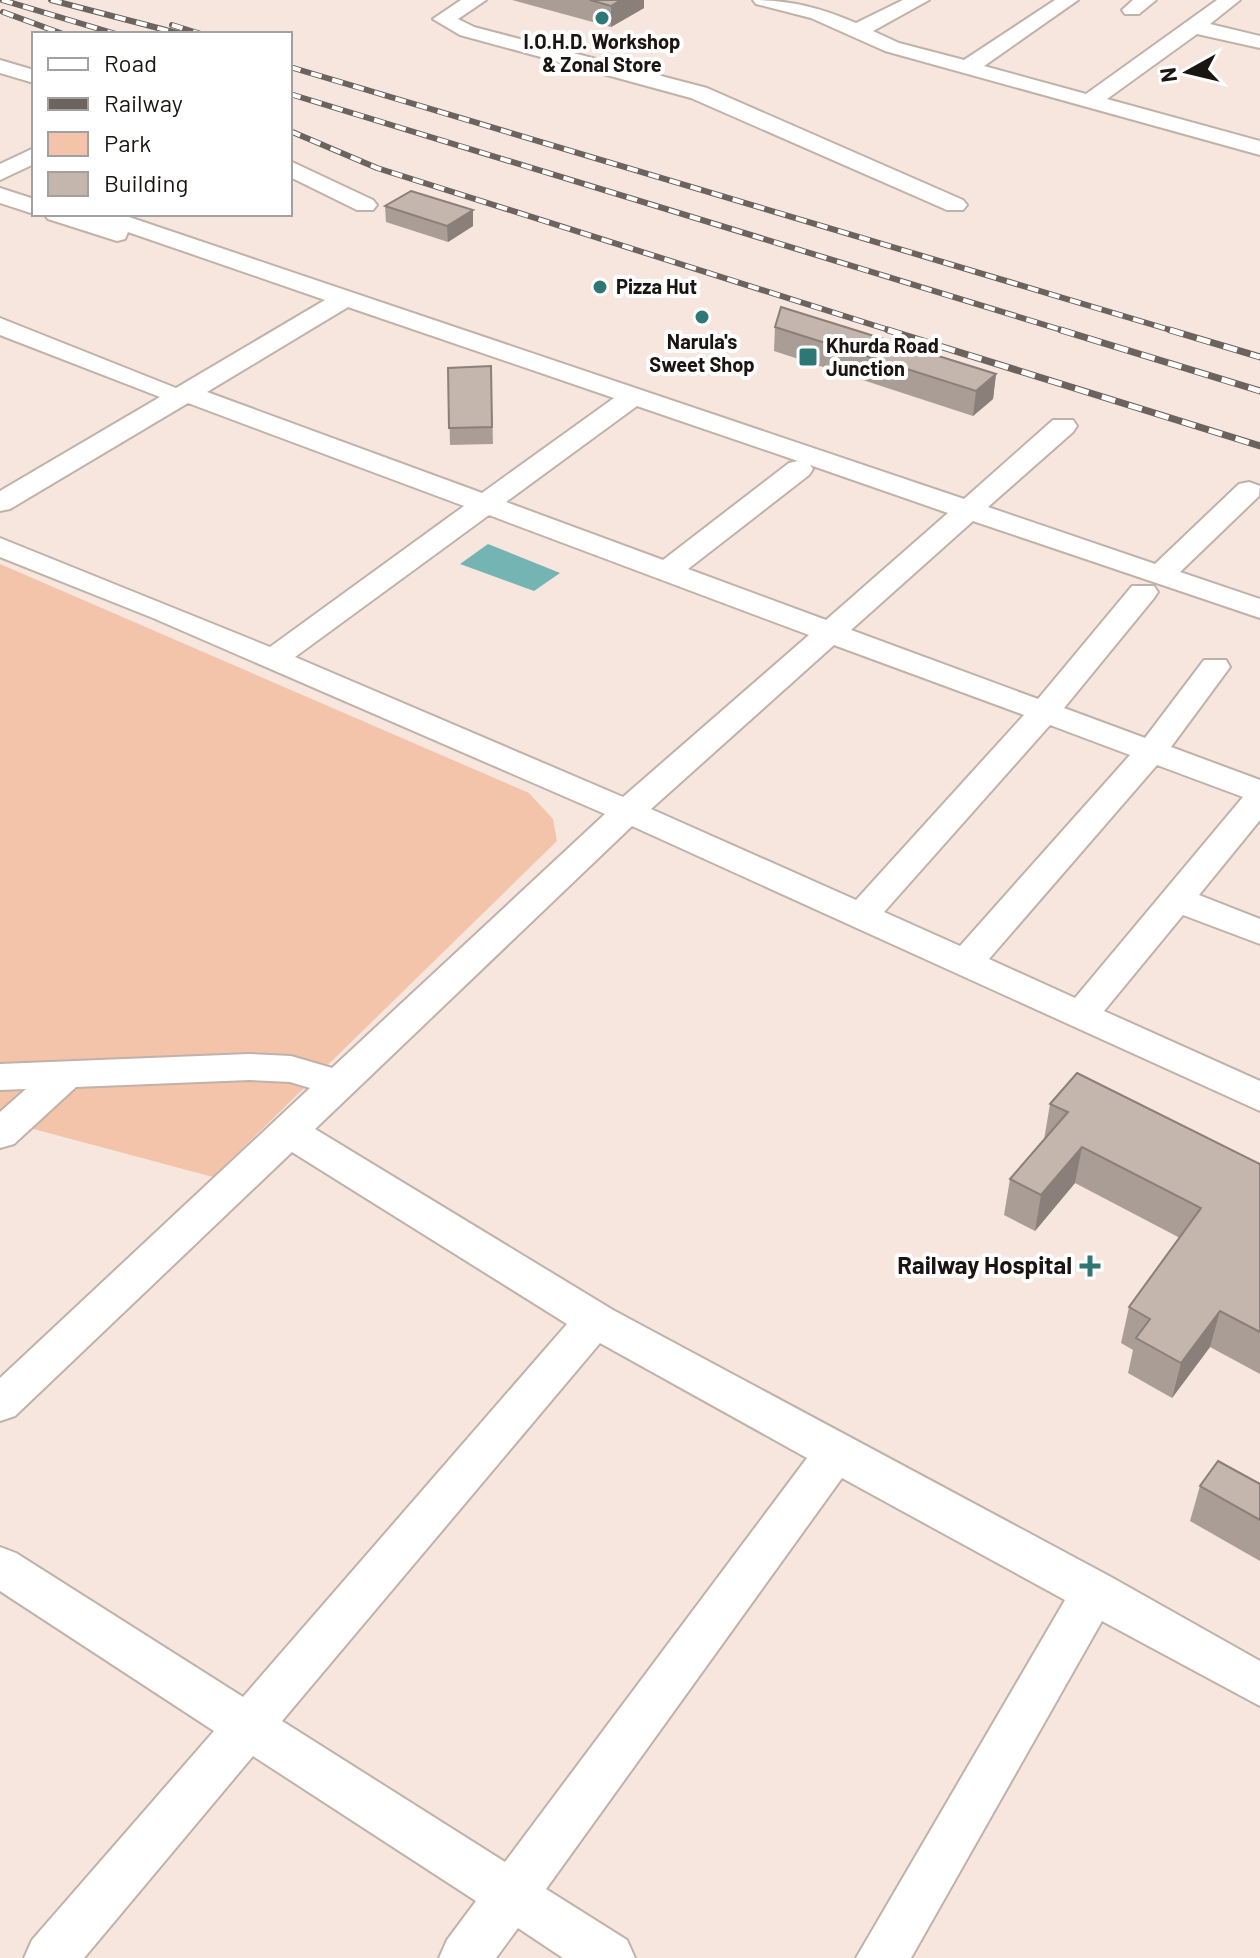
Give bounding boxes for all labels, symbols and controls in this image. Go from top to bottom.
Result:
marker: I.O.H.D. Workshop & Zonal Store [593,9,611,27]
place label: I.O.H.D. Workshop & Zonal Store [524,29,680,76]
legend [32,32,292,216]
north arrow [1148,32,1228,112]
text: Road [104,48,157,77]
text: N [1153,66,1181,84]
text: Railway [104,88,183,117]
text: Park [104,128,151,157]
text: Building [104,168,188,197]
place label: Pizza Hut [616,274,697,298]
marker: Pizza Hut [591,278,609,296]
marker: Narula's Sweet Shop [693,308,711,326]
place label: Narula's Sweet Shop [649,329,755,376]
place label: Khurda Road Junction [826,333,939,380]
marker: Khurda Road Junction [797,346,819,368]
place label: Railway Hospital [897,1250,1072,1279]
marker: Railway Hospital [1079,1255,1101,1277]

